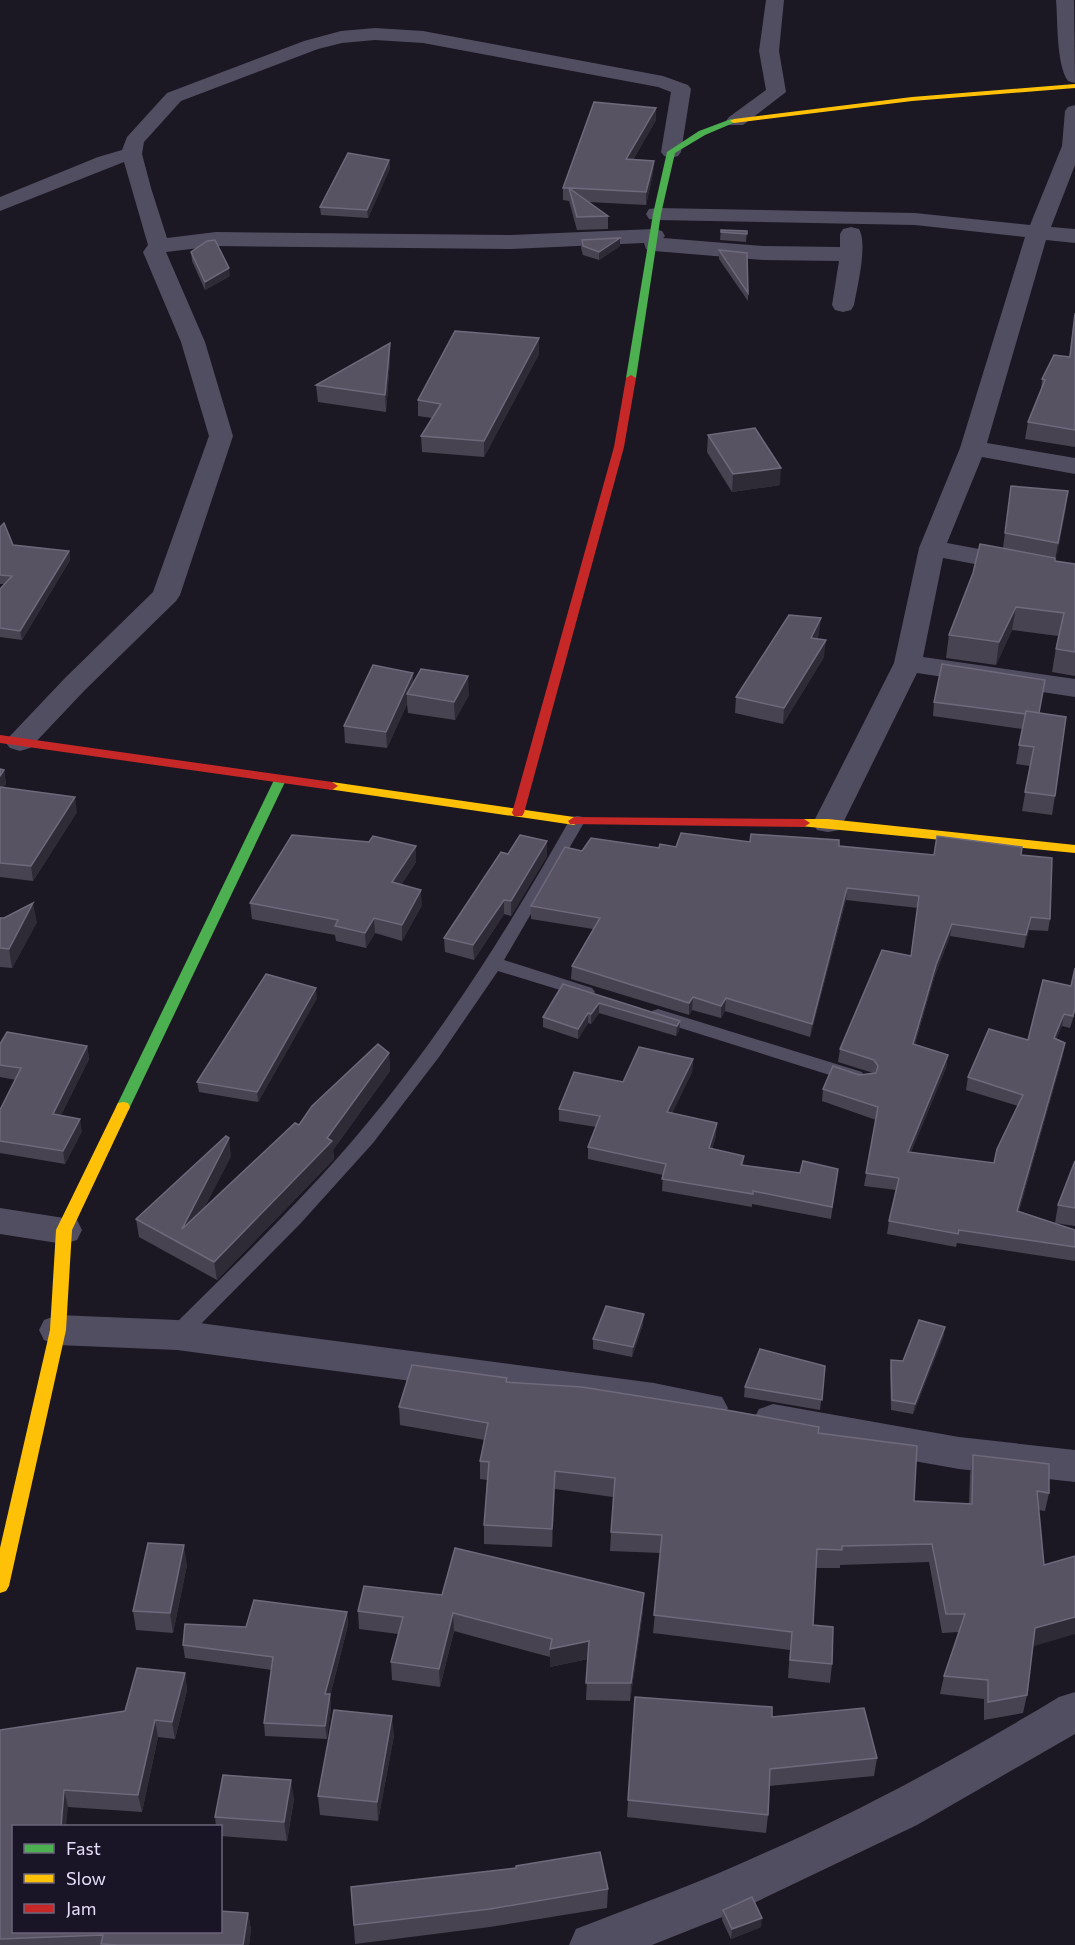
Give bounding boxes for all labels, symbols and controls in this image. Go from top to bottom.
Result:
legend [12,1825,222,1933]
text: Fast [66,1837,101,1859]
text: Slow [66,1867,106,1889]
text: Jam [66,1897,96,1919]

